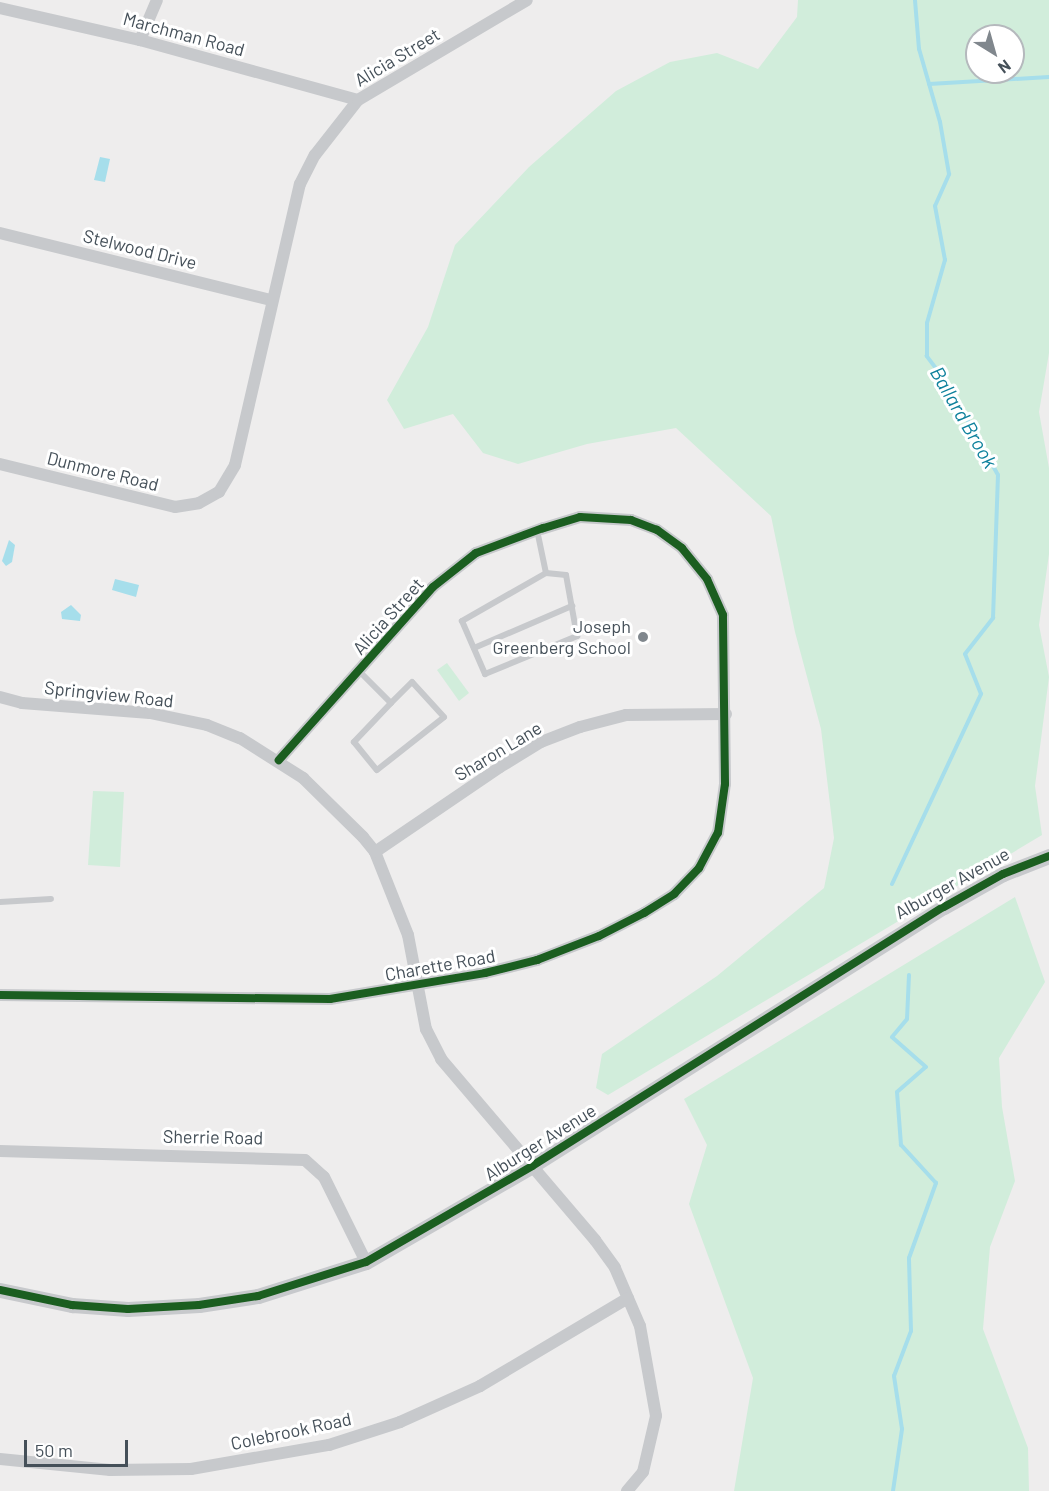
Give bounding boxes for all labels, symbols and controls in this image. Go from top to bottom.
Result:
street label: Marchman Road [121,7,247,61]
street label: Alicia Street [350,23,444,91]
north arrow [965,24,1025,84]
text: N [995,56,1015,78]
street label: Stelwood Drive [81,224,199,274]
water label: Ballard Brook [925,362,1003,472]
street label: Dunmore Road [45,447,161,495]
street label: Alicia Street [348,573,428,659]
place label: Joseph Greenberg School [493,616,631,658]
marker: Joseph Greenberg School [636,630,650,644]
street label: Springview Road [43,676,175,712]
street label: Sharon Lane [451,717,545,785]
street label: Alburger Avenue [891,843,1013,923]
street label: Charette Road [383,945,497,985]
street label: Alburger Avenue [480,1099,600,1185]
street label: Sherrie Road [163,1125,263,1149]
street label: Colebrook Road [229,1408,353,1454]
scale bar [27,1428,130,1466]
text: 50 m [35,1439,73,1461]

